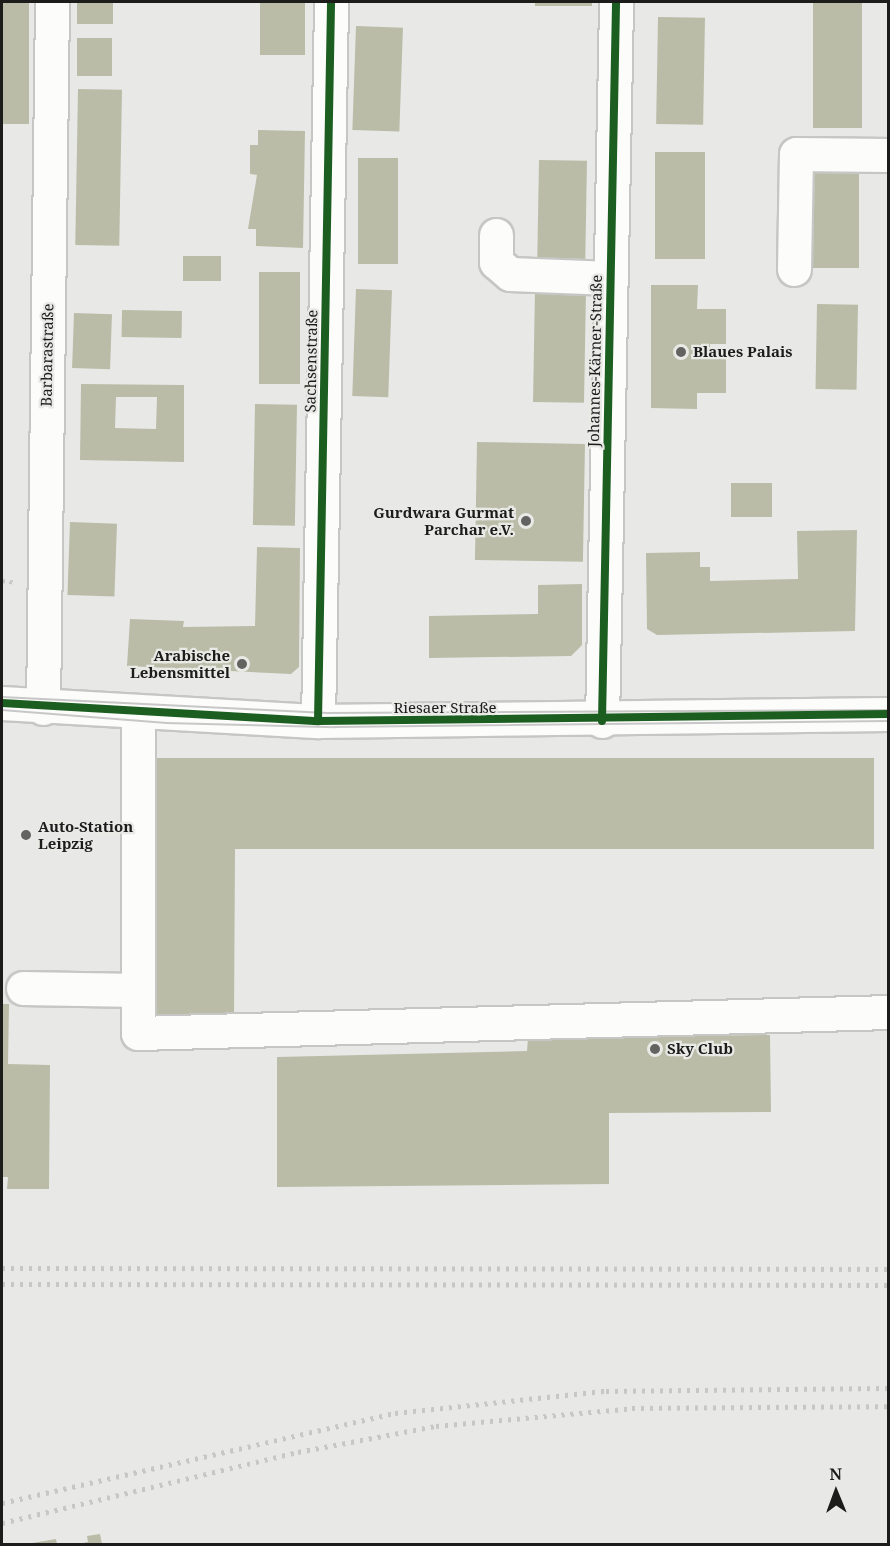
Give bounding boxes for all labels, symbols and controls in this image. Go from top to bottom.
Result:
street label: Johannes-Kärner-Straße [584,275,606,447]
street label: Barbarastraße [37,303,57,407]
street label: Sachsenstraße [301,309,321,413]
place label: Blaues Palais [693,343,792,361]
marker: Blaues Palais [674,345,688,359]
place label: Gurdwara Gurmat Parchar e.V. [373,503,514,538]
marker: Gurdwara Gurmat Parchar e.V. [519,514,533,528]
place label: Arabische Lebensmittel [130,646,230,681]
marker: Arabische Lebensmittel [235,657,249,671]
street label: Riesaer Straße [393,699,497,717]
place label: Auto-Station Leipzig [38,817,133,852]
marker: Auto-Station Leipzig [19,828,33,842]
place label: Sky Club [667,1040,733,1058]
marker: Sky Club [648,1042,662,1056]
north arrow [806,1462,866,1522]
text: N [829,1463,842,1485]

